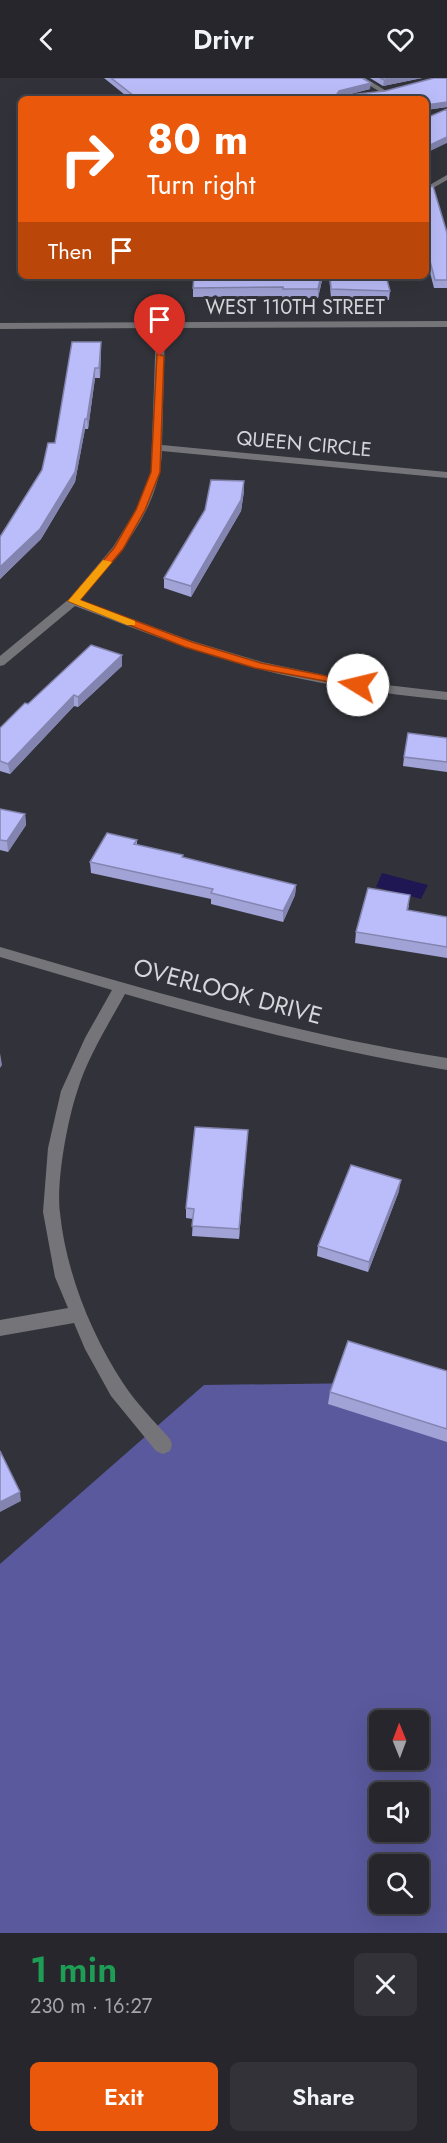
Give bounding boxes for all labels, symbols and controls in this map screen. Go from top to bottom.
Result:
text: Drivr [193,20,254,59]
icon: back [30,23,63,56]
icon: heart [384,23,417,56]
text: 80 m [147,109,248,170]
icon: right [48,120,126,198]
text: Turn right [147,165,255,204]
icon: arrive [105,234,138,267]
text: Then [48,235,93,267]
street label: WEST 110TH STREET [205,293,385,322]
pin [134,294,185,356]
icon: arrive [143,303,176,336]
street label: QUEEN CIRCLE [235,424,373,464]
position arrow [326,653,390,717]
street label: OVERLOOK DRIVE [130,949,326,1033]
north arrow [369,1710,429,1770]
map controls [369,1710,429,1914]
button: sound [369,1782,429,1842]
button: search [369,1854,429,1914]
text: 1 min [30,1943,117,1995]
button: close [354,1953,417,2016]
text: 230 m · 16:27 [30,1992,152,2021]
button: Exit [30,2062,218,2131]
button: Share [230,2062,417,2131]

